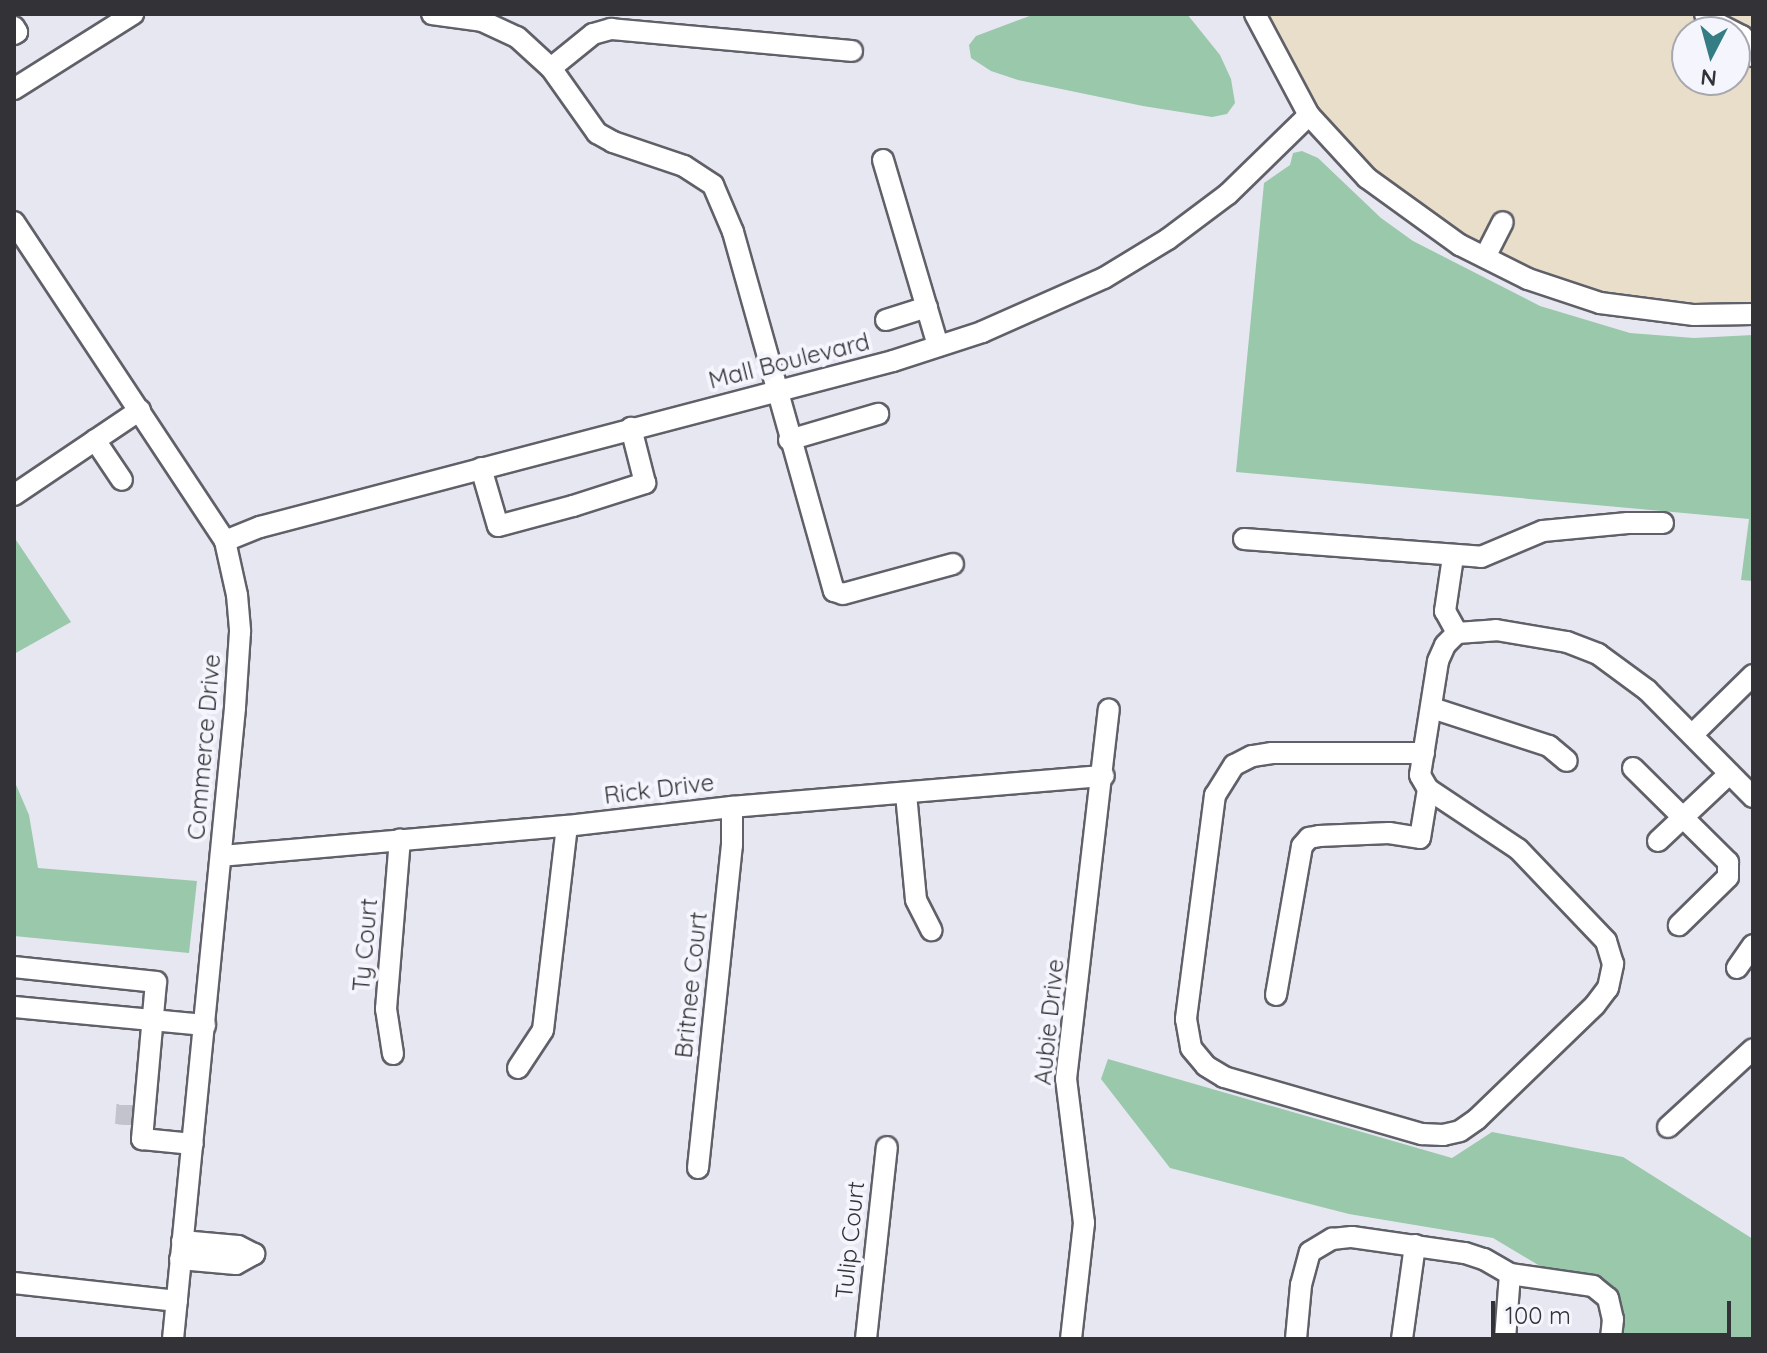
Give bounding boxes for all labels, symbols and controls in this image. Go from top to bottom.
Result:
north arrow [1671,16,1751,96]
text: N [1699,63,1718,93]
street label: Mall Boulevard [706,327,872,395]
street label: Commerce Drive [182,653,226,841]
street label: Rick Drive [602,768,716,810]
street label: Ty Court [347,897,383,993]
street label: Britnee Court [669,910,713,1060]
street label: Aubie Drive [1028,958,1070,1086]
street label: Tulip Court [830,1180,870,1300]
scale bar [1495,1285,1735,1335]
text: 100 m [1505,1300,1571,1330]

